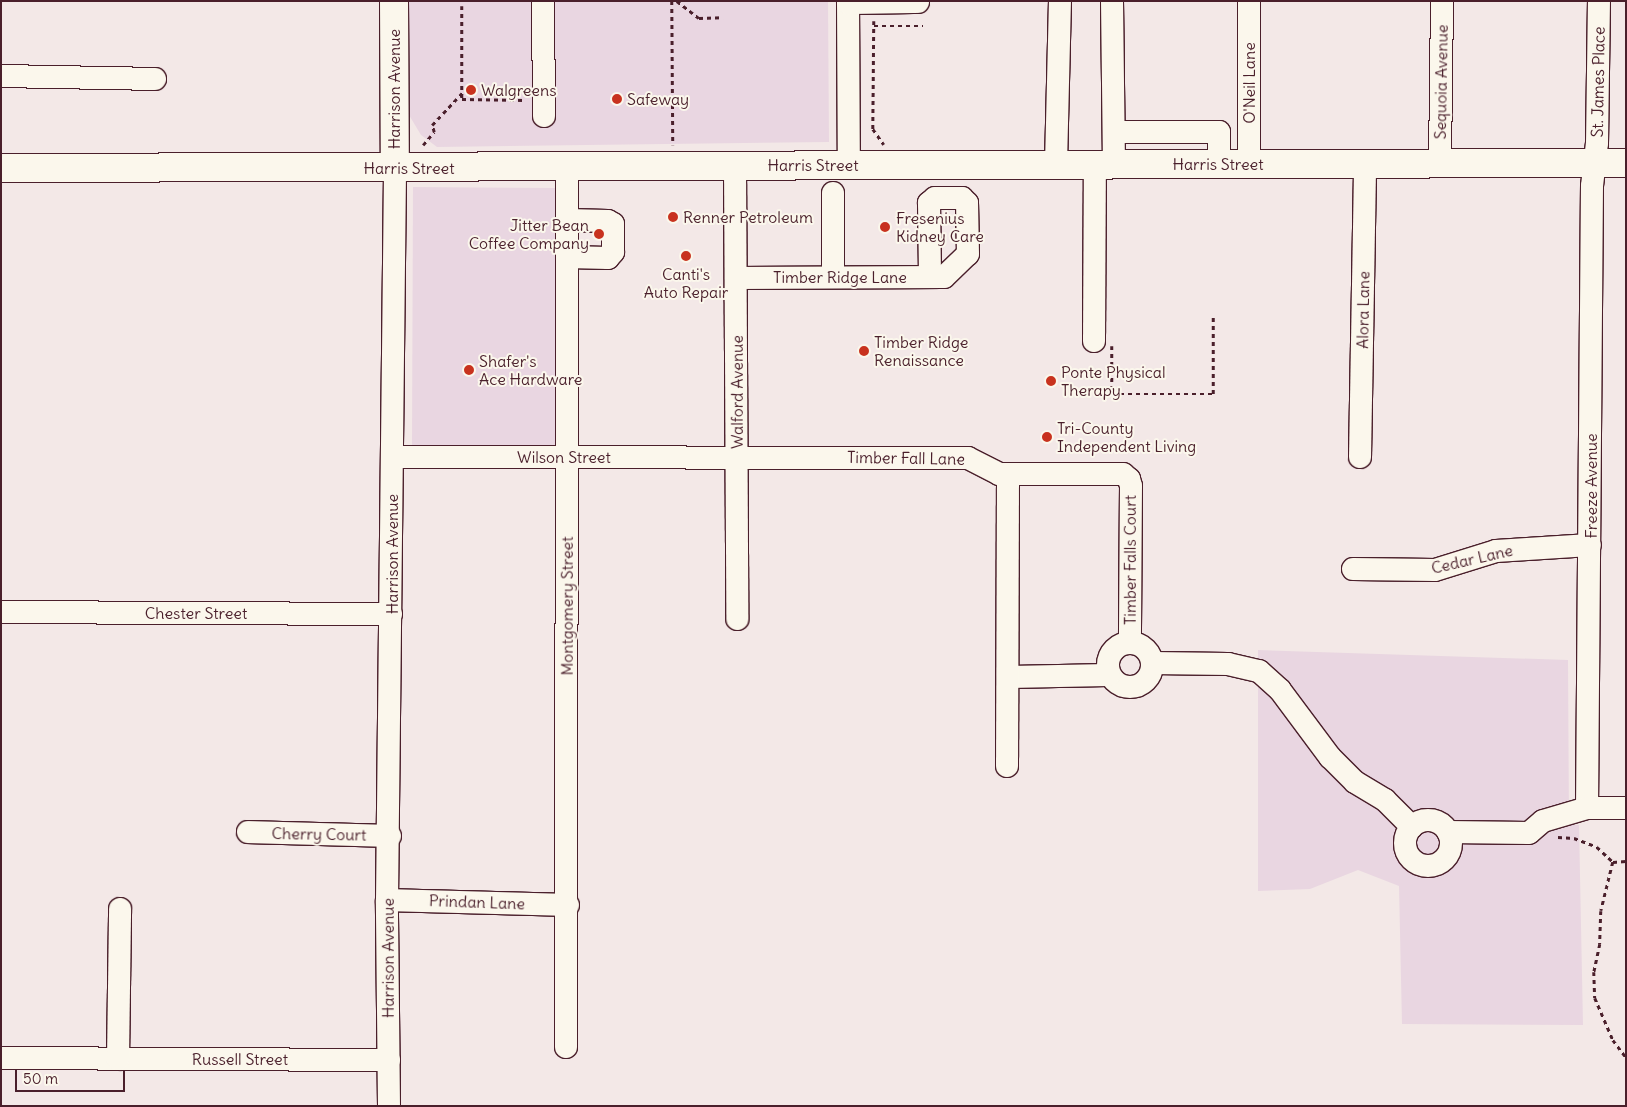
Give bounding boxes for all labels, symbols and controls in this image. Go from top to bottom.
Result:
street label: Sequoia Avenue [1430,24,1452,140]
street label: St. James Place [1587,26,1609,138]
street label: Harrison Avenue [384,29,404,149]
street label: O'Neil Lane [1239,42,1259,124]
place label: Walgreens [481,80,557,100]
marker: Walgreens [465,84,477,96]
place label: Safeway [627,89,689,109]
marker: Safeway [611,93,623,105]
street label: Harris Street [1172,154,1264,174]
street label: Harris Street [767,155,859,175]
street label: Harris Street [363,158,455,178]
place label: Renner Petroleum [683,207,813,227]
place label: Fresenius Kidney Care [896,208,984,246]
marker: Renner Petroleum [667,211,679,223]
place label: Jitter Bean Coffee Company [469,215,589,253]
marker: Fresenius Kidney Care [878,220,892,234]
marker: Jitter Bean Coffee Company [593,228,605,240]
marker: Canti's Auto Repair [680,250,692,262]
place label: Canti's Auto Repair [644,264,728,302]
street label: Timber Ridge Lane [773,267,907,287]
street label: Alora Lane [1353,271,1373,349]
place label: Timber Ridge Renaissance [874,332,968,370]
street label: Walford Avenue [727,335,747,449]
marker: Timber Ridge Renaissance [858,345,870,357]
place label: Shafer's Ace Hardware [479,351,582,389]
place label: Ponte Physical Therapy [1061,362,1165,400]
marker: Shafer's Ace Hardware [463,364,475,376]
marker: Ponte Physical Therapy [1045,375,1057,387]
place label: Tri-County Independent Living [1057,418,1196,456]
marker: Tri-County Independent Living [1041,431,1053,443]
street label: Freeze Avenue [1581,433,1601,539]
street label: Wilson Street [517,447,611,467]
street label: Timber Fall Lane [847,447,965,469]
street label: Harrison Avenue [382,494,402,614]
street label: Timber Falls Court [1120,495,1140,625]
street label: Montgomery Street [557,536,577,676]
street label: Cedar Lane [1429,540,1515,578]
street label: Chester Street [145,603,247,623]
street label: Cherry Court [271,824,367,844]
street label: Prindan Lane [429,891,525,913]
street label: Harrison Avenue [378,898,398,1018]
street label: Russell Street [192,1049,288,1069]
scale bar [18,1060,128,1092]
text: 50 m [23,1069,58,1088]

